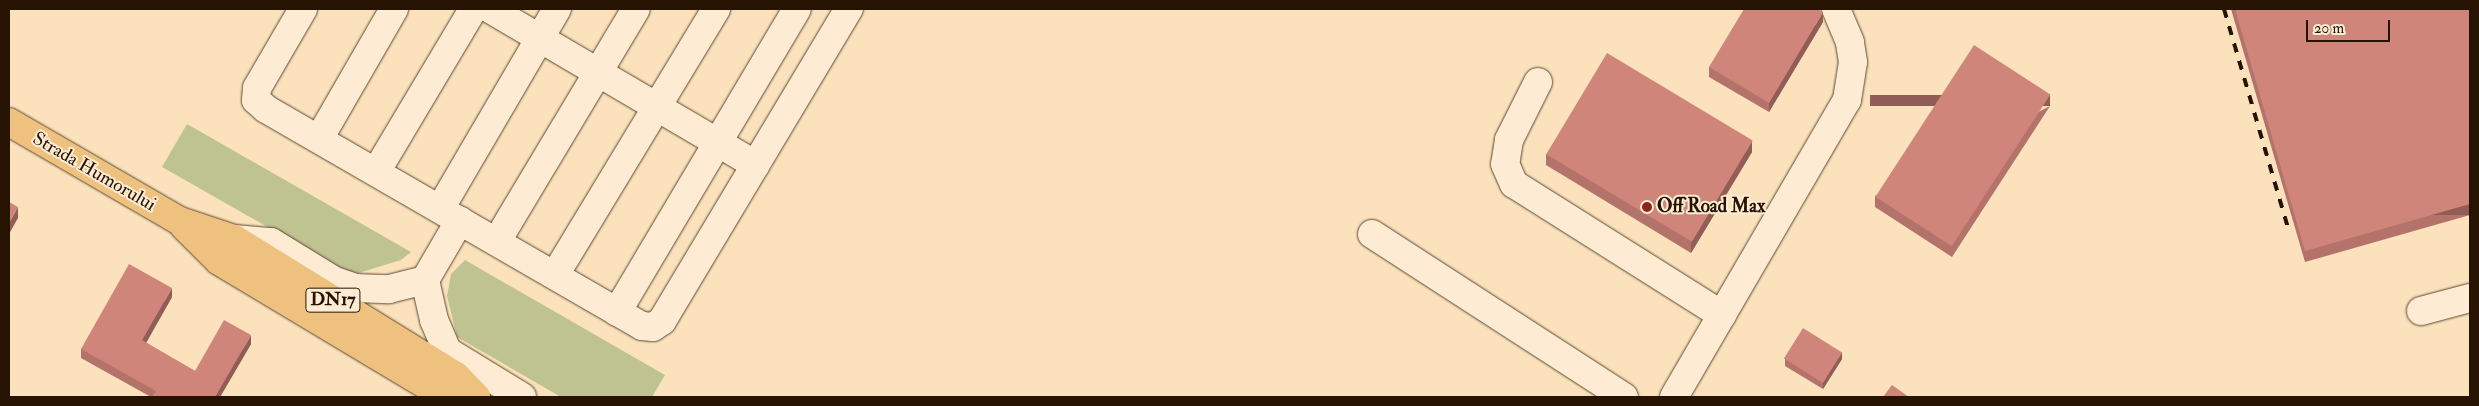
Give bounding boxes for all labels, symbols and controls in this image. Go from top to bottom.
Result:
scale bar [2309,10,2393,42]
text: 20 m [2314,19,2344,38]
street label: Strada Humorului [28,128,160,216]
place label: Off Road Max [1657,196,1766,218]
marker: Off Road Max [1641,201,1653,213]
road number: DN17 [304,284,362,316]

